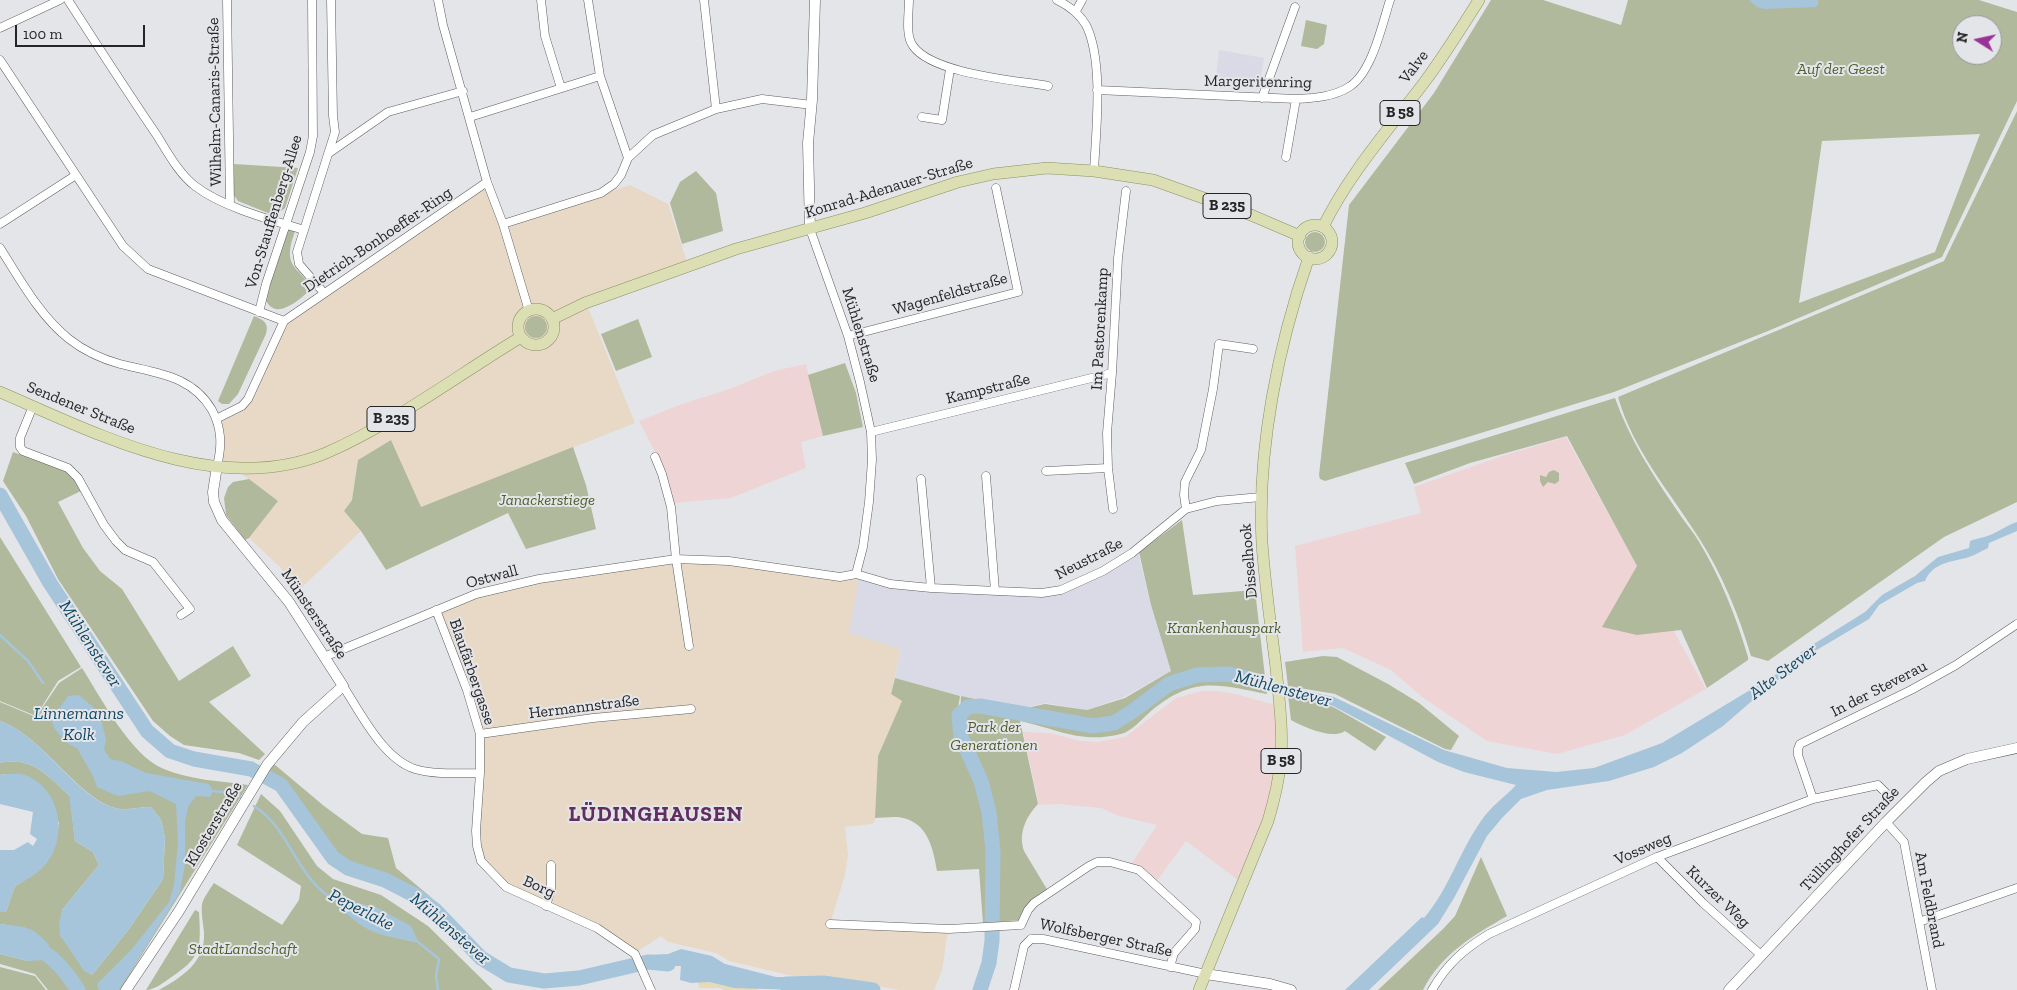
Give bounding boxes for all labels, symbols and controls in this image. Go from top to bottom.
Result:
scale bar [18,15,148,47]
north arrow [1952,15,2002,65]
street label: Wilhelm-Canaris-Straße [204,17,226,187]
text: 100 m [23,25,62,43]
text: N [1953,31,1972,44]
street label: Valve [1395,47,1433,87]
park label: Auf der Geest [1797,59,1885,79]
street label: Margeritenring [1204,71,1312,93]
road number: B 58 [1380,100,1420,126]
street label: Von-Stauffenberg-Allee [241,133,307,291]
street label: Konrad-Adenauer-Straße [803,153,975,223]
street label: Dietrich-Bonhoeffer-Ring [300,183,456,297]
road number: B 235 [1203,194,1251,218]
street label: Im Pastorenkamp [1087,267,1113,391]
street label: Wagenfeldstraße [890,268,1010,320]
street label: Mühlenstraße [837,285,885,385]
street label: Kampstraße [944,369,1032,409]
street label: Sendener Straße [24,377,138,439]
road number: B 235 [367,406,415,432]
park label: Janackerstiege [499,490,595,510]
street label: Disselhook [1236,523,1262,599]
street label: Neustraße [1052,534,1126,584]
street label: Ostwall [464,561,520,593]
street label: Münsterstraße [277,565,351,663]
water label: Mühlenstever [54,597,126,691]
street label: Blaufärbergasse [445,616,499,728]
park label: Krankenhauspark [1167,618,1281,638]
water label: Alte Stever [1745,639,1821,705]
street label: In der Steverau [1828,657,1930,721]
water label: Mühlenstever [1232,666,1334,712]
street label: Hermannstraße [528,691,640,723]
water label: Linnemanns Kolk [34,703,124,746]
park label: Park der Generationen [950,717,1038,755]
road number: B 58 [1261,748,1301,774]
street label: Klosterstraße [181,778,247,870]
street label: Tüllinghofer Straße [1796,782,1904,896]
district label: LÜDINGHAUSEN [567,802,745,828]
street label: Vossweg [1612,828,1674,870]
street label: Am Feldbrand [1910,850,1948,950]
street label: Kurzer Weg [1682,862,1754,932]
street label: Borg [520,871,558,903]
water label: Peperlake [325,884,397,936]
water label: Mühlenstever [406,888,494,970]
street label: Wolfsberger Straße [1038,915,1174,961]
park label: StadtLandschaft [189,939,297,959]

